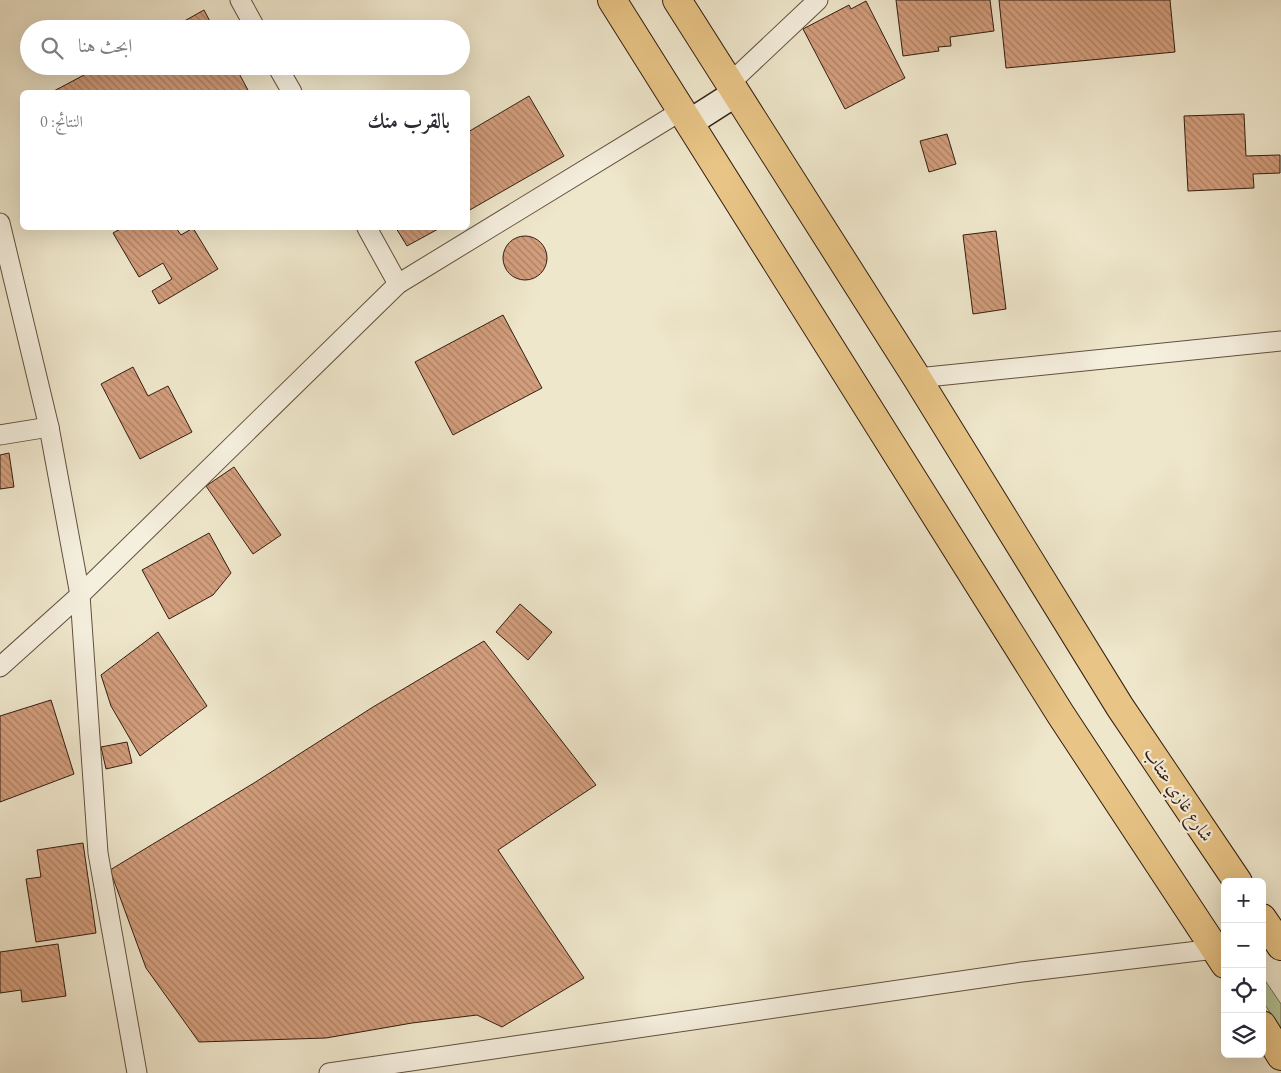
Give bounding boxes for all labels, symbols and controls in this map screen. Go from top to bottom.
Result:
search box [20,20,470,75]
text: ابحث هنا [78,33,132,58]
icon: search [38,34,66,62]
text: بالقرب منك [367,107,450,134]
text: النتائج: 0 [40,111,83,132]
street label: شارع غازي عنتاب [1136,743,1219,848]
map controls [1221,878,1266,1058]
button: + [1221,878,1266,923]
button: − [1221,923,1266,968]
button: locate [1221,968,1266,1013]
button: layers [1221,1013,1266,1058]

